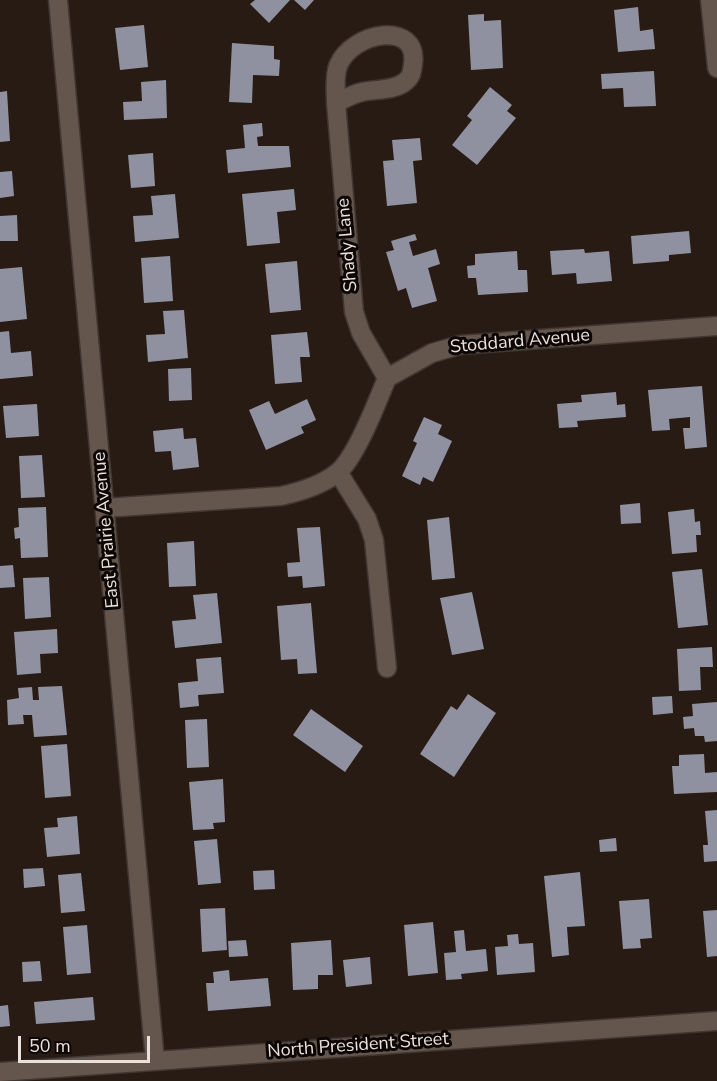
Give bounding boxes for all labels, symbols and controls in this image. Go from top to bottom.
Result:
street label: Shady Lane [333,197,363,293]
street label: Stoddard Avenue [449,325,591,359]
street label: East Prairie Avenue [89,451,125,609]
scale bar [21,1024,153,1062]
street label: North President Street [267,1029,449,1063]
text: 50 m [29,1034,71,1058]

